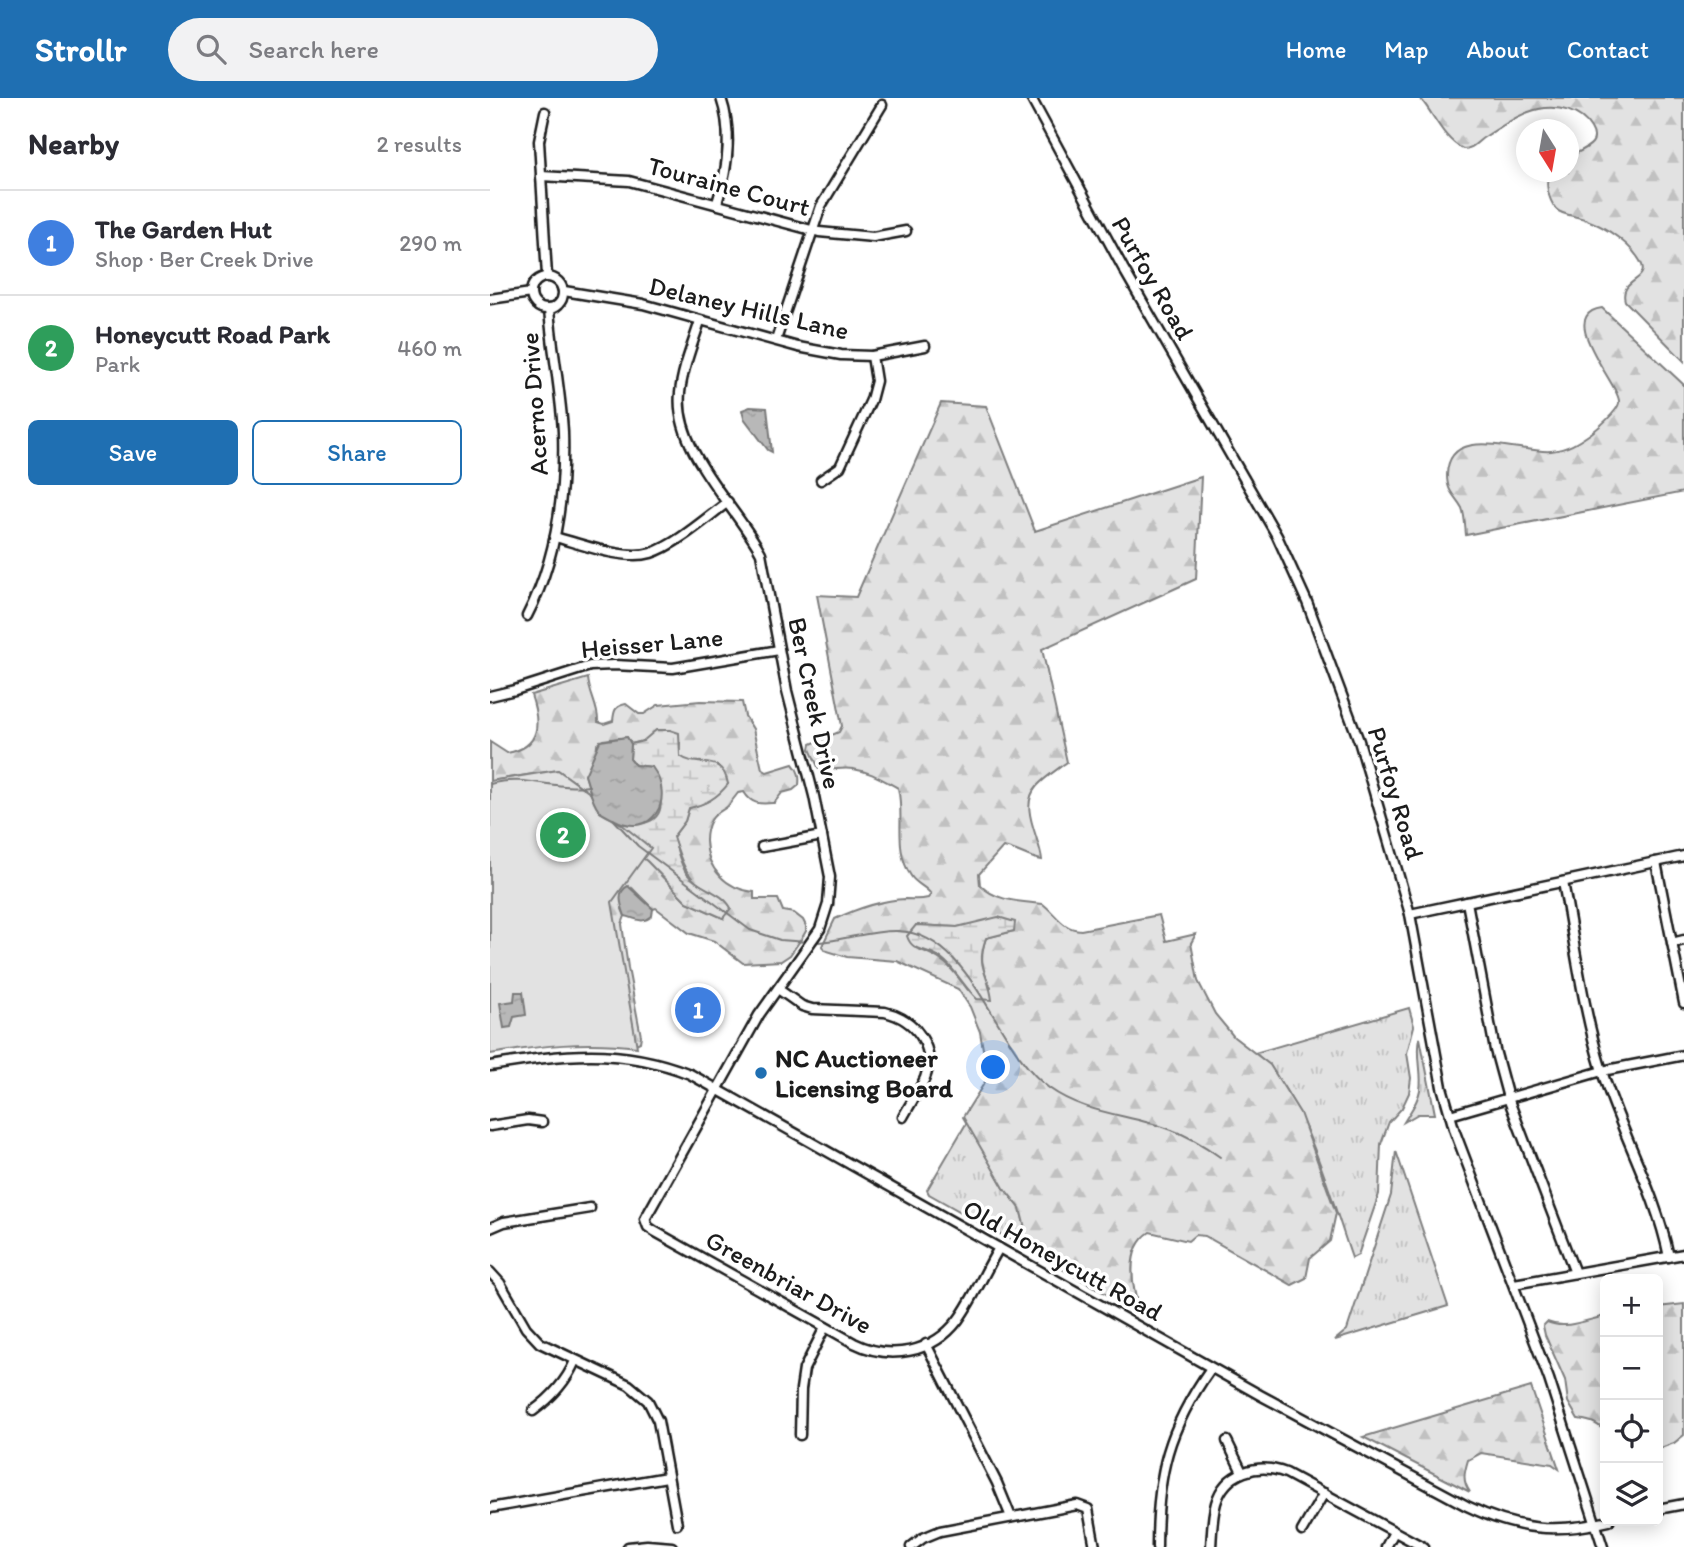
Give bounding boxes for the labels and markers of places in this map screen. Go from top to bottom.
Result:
pin: 2 [540,809,586,861]
pin: 1 [675,984,721,1036]
place label: NC Auctioneer Licensing Board [775,1042,953,1104]
marker: NC Auctioneer Licensing Board [753,1065,769,1081]

